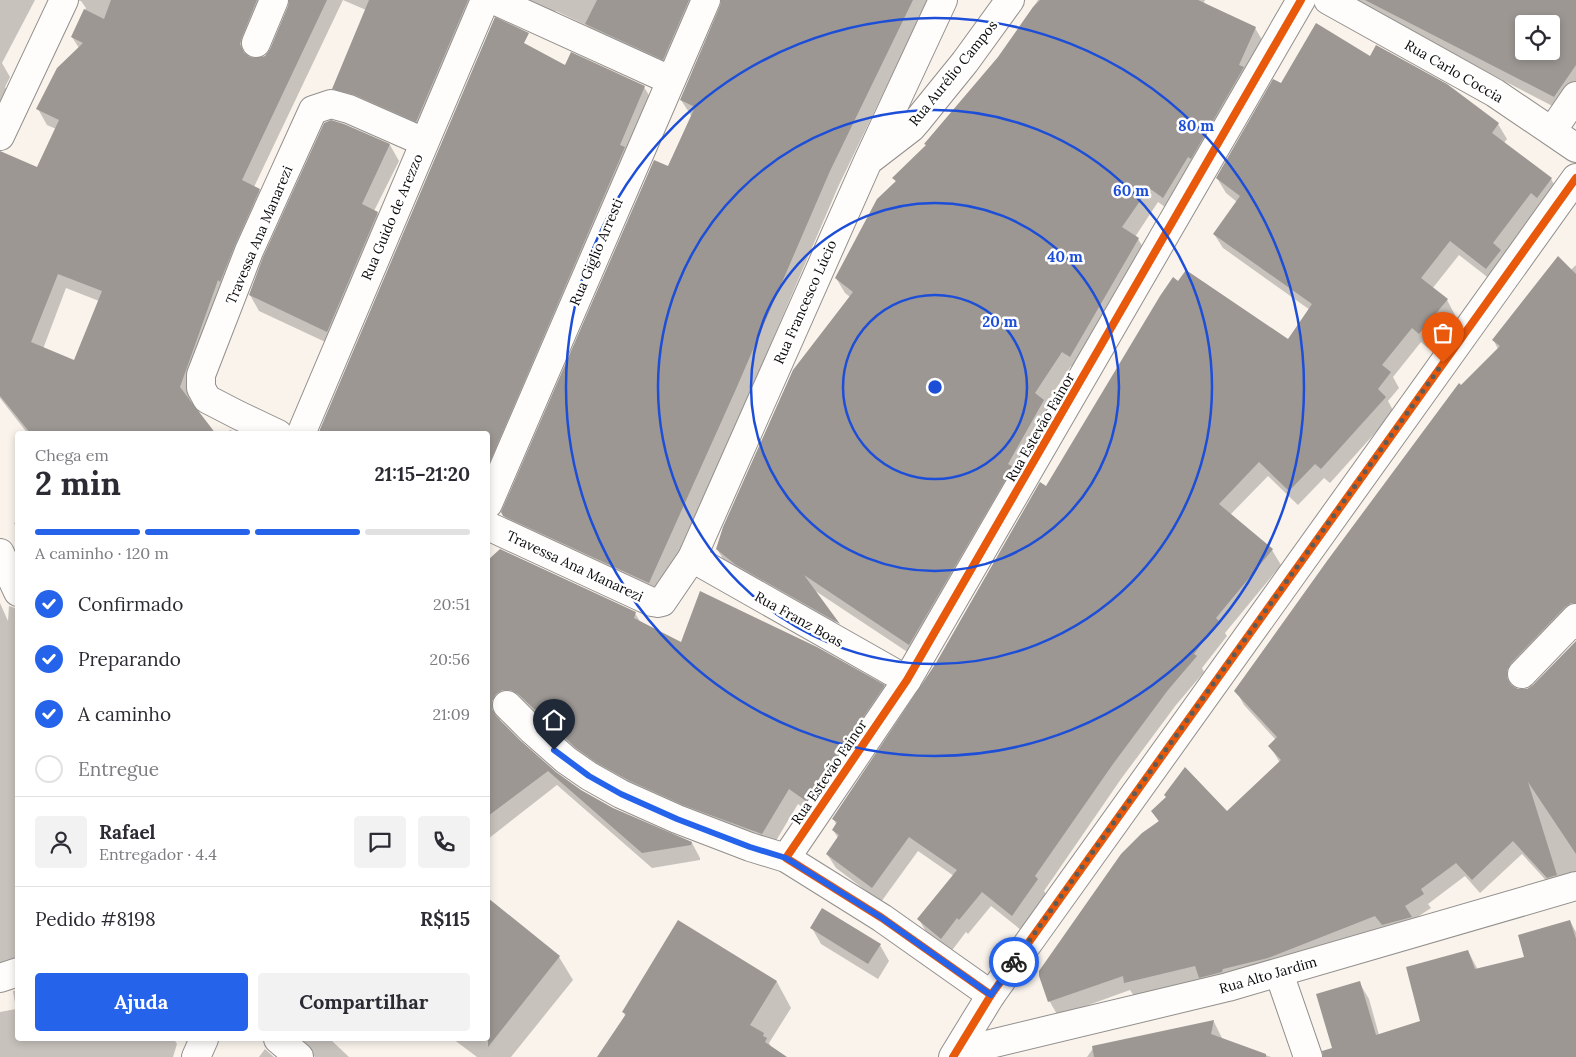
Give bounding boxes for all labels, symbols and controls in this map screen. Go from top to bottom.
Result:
map controls [1515,15,1560,60]
button: locate [1515,15,1560,60]
street label: Rua Aurélio Campos [905,16,1001,130]
street label: Rua Carlo Coccia [1402,36,1506,106]
text: 80 m [1178,116,1214,135]
street label: Rua Guido de Arezzo [357,151,427,283]
street label: Travessa Ana Manarezi [222,163,296,307]
text: 60 m [1113,181,1149,200]
street label: Rua Giglio Arresti [565,196,627,308]
street label: Rua Francesco Lúcio [770,237,840,367]
text: 40 m [1047,247,1083,266]
text: 20 m [982,312,1018,331]
pin [1422,312,1464,363]
icon: bag [1429,319,1457,347]
street label: Rua Estevão Fainor [1001,369,1079,485]
centre of rings [926,378,944,396]
text: Chega em [35,445,109,465]
text: 21:15–21:20 [374,462,470,486]
text: 2 min [35,463,121,504]
street label: Travessa Ana Manarezi [504,526,646,606]
text: A caminho · 120 m [35,543,169,563]
street label: Rua Franz Boas [751,587,847,651]
icon: check [35,590,63,618]
text: Confirmado [78,592,183,616]
text: 20:51 [433,594,470,614]
icon: check [35,645,63,673]
text: Preparando [78,647,181,671]
text: 20:56 [430,649,470,669]
pin [533,699,575,750]
icon: check [35,700,63,728]
text: A caminho [78,702,171,726]
text: 21:09 [432,704,470,724]
icon: home [540,706,568,734]
street label: Rua Estevão Fainor [787,716,871,828]
text: Entregue [78,757,159,781]
button: person [35,816,87,868]
button: chat [354,816,406,868]
button: phone [418,816,470,868]
text: Rafael [99,820,156,844]
text: Entregador · 4.4 [99,844,217,864]
text: Pedido #8198 [35,907,156,931]
text: R$115 [420,907,470,931]
courier [989,937,1039,987]
icon: bike [1000,948,1028,976]
street label: Rua Alto Jardim [1217,952,1319,998]
button: Ajuda [35,973,248,1031]
button: Compartilhar [258,973,470,1031]

